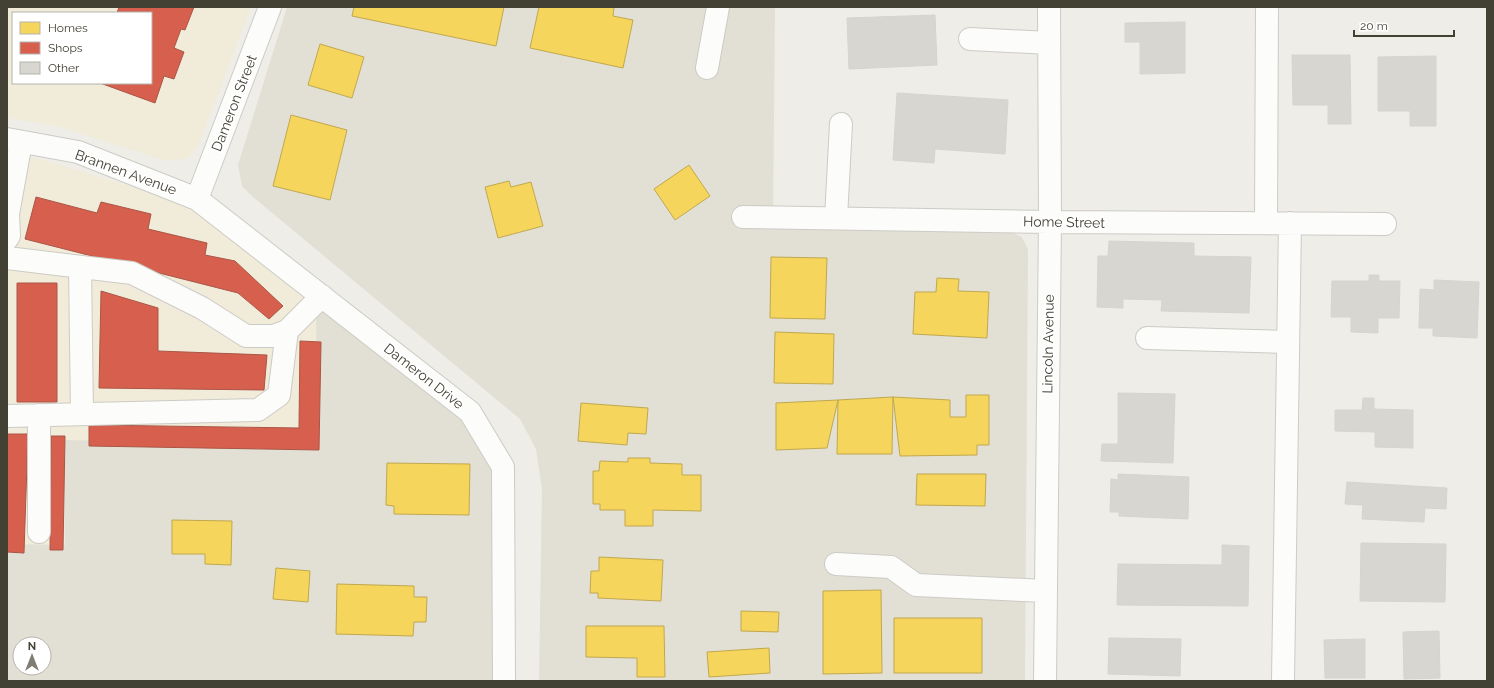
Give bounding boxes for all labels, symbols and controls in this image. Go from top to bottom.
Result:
legend [12,12,152,84]
scale bar [1354,12,1454,38]
text: 20 m [1360,19,1388,33]
text: Homes [48,21,88,35]
text: Shops [48,41,83,55]
street label: Dameron Street [208,52,260,154]
text: Other [48,61,80,75]
street label: Brannen Avenue [73,146,179,198]
street label: Home Street [1023,213,1105,231]
street label: Lincoln Avenue [1039,294,1057,394]
street label: Dameron Drive [381,340,467,412]
north arrow [12,636,52,676]
text: N [28,640,36,653]

